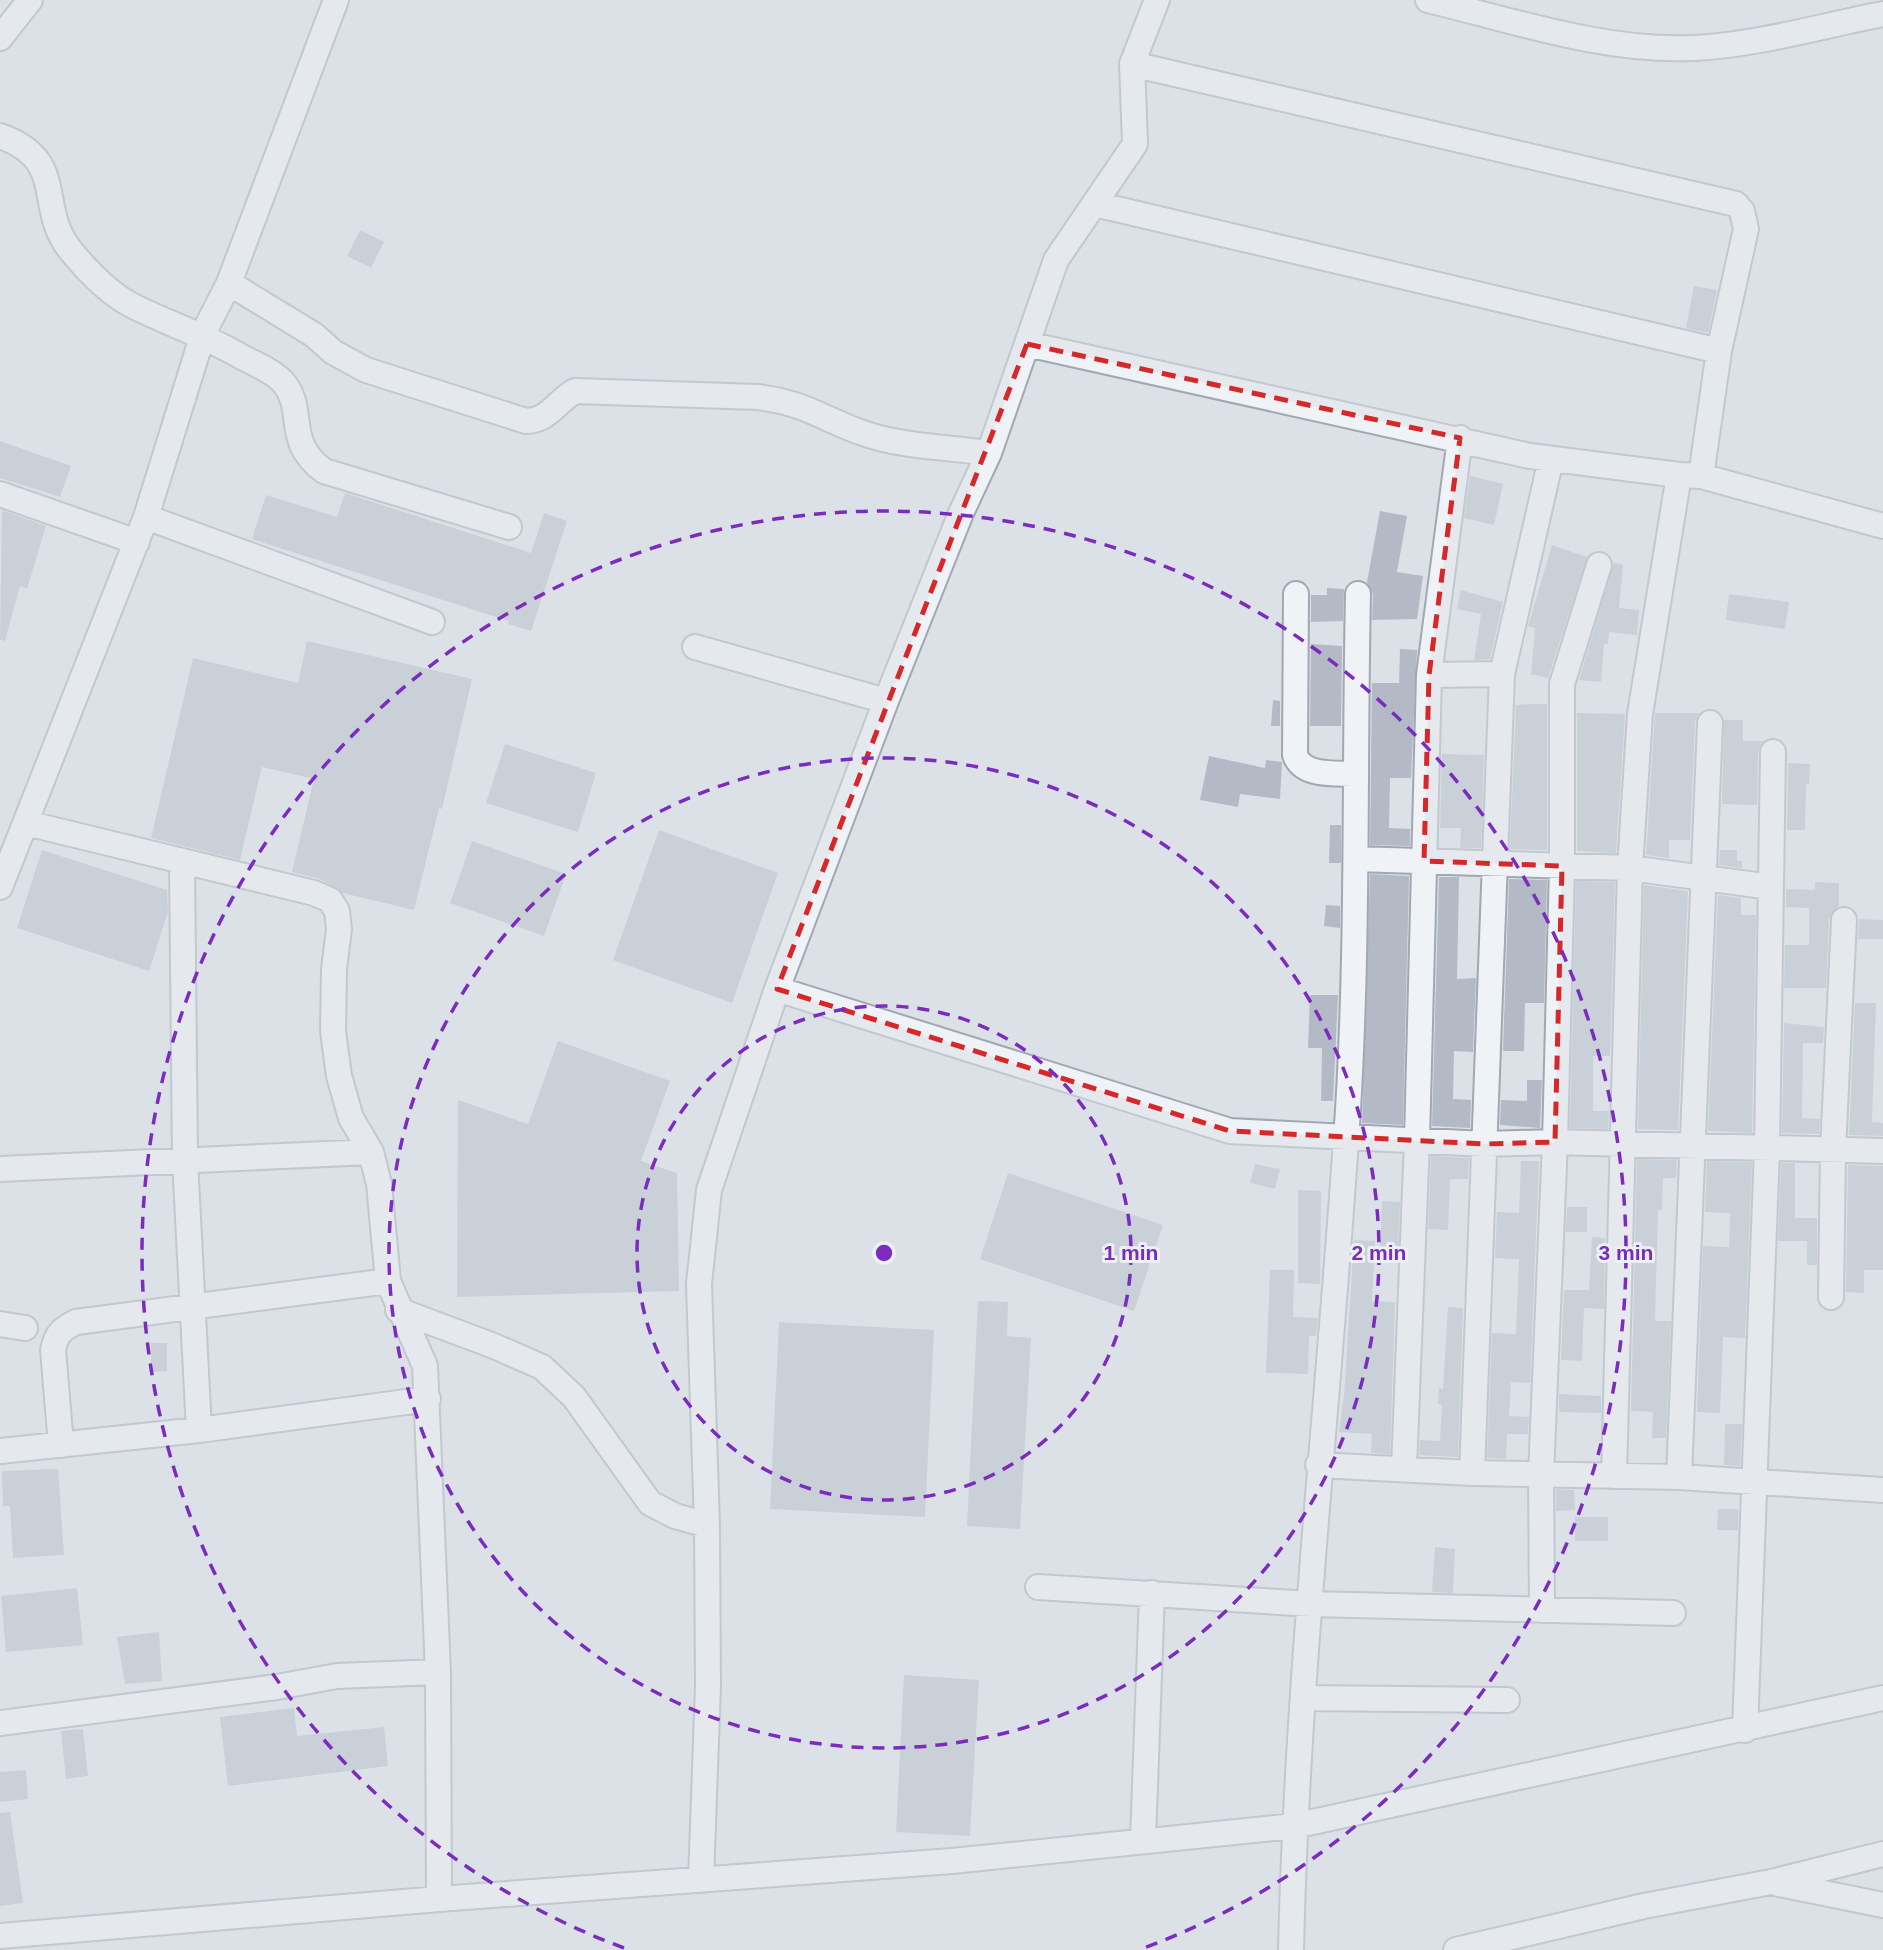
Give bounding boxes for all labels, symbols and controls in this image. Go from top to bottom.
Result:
centre of rings [872,1241,896,1265]
text: 1 min [1104,1241,1158,1264]
text: 2 min [1352,1241,1406,1264]
text: 3 min [1599,1241,1653,1264]

